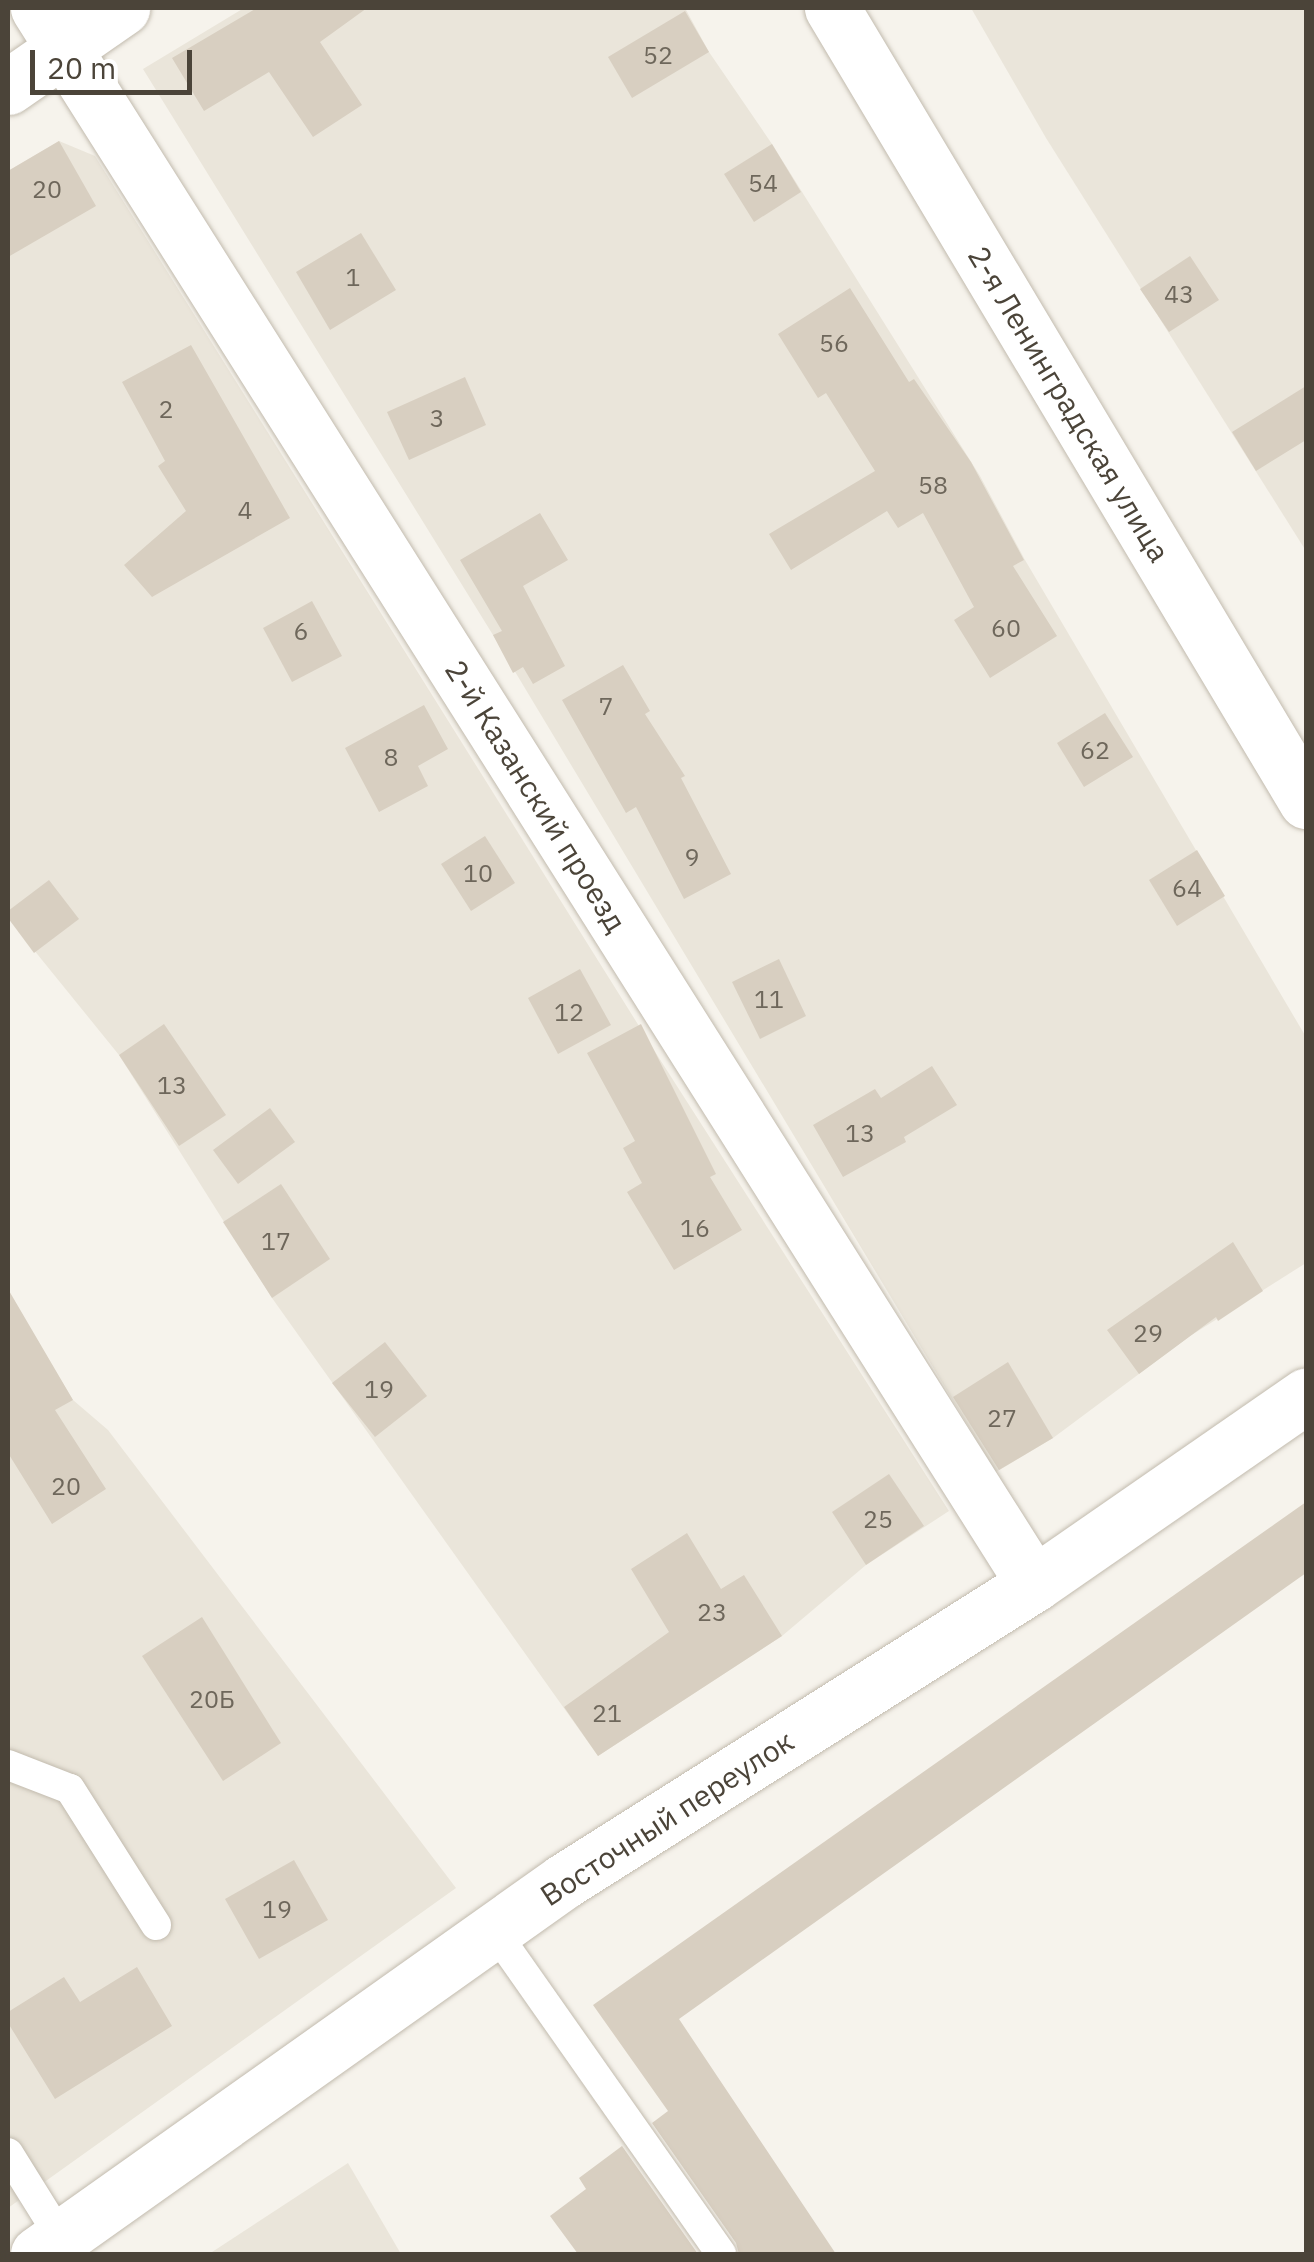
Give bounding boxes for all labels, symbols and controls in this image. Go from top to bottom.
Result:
scale bar [35,30,198,92]
house number: 52 [643,40,673,70]
text: 20 m [47,48,116,87]
house number: 54 [748,168,778,198]
house number: 20 [32,174,62,204]
street label: 2-я Ленинградская улица [960,240,1178,568]
house number: 1 [346,262,360,292]
house number: 43 [1164,279,1194,309]
house number: 56 [819,328,849,358]
house number: 2 [159,394,173,424]
house number: 3 [430,403,444,433]
house number: 58 [918,470,948,500]
house number: 4 [238,495,252,525]
house number: 60 [991,613,1021,643]
house number: 6 [294,616,308,646]
street label: 2-й Казанский проезд [438,653,634,939]
house number: 7 [599,691,613,721]
house number: 62 [1080,735,1110,765]
house number: 8 [384,742,398,772]
house number: 9 [685,842,699,872]
house number: 10 [463,858,493,888]
house number: 64 [1172,873,1202,903]
house number: 11 [754,984,784,1014]
house number: 12 [554,997,584,1027]
house number: 13 [157,1070,187,1100]
house number: 13 [845,1118,875,1148]
house number: 16 [680,1213,710,1243]
house number: 17 [261,1226,291,1256]
house number: 29 [1133,1318,1163,1348]
house number: 19 [364,1374,394,1404]
house number: 27 [987,1403,1017,1433]
house number: 20 [51,1471,81,1501]
house number: 25 [863,1504,893,1534]
house number: 23 [697,1597,727,1627]
house number: 20Б [189,1684,235,1714]
house number: 21 [592,1698,622,1728]
street label: Восточный переулок [534,1723,800,1913]
house number: 19 [262,1894,292,1924]

